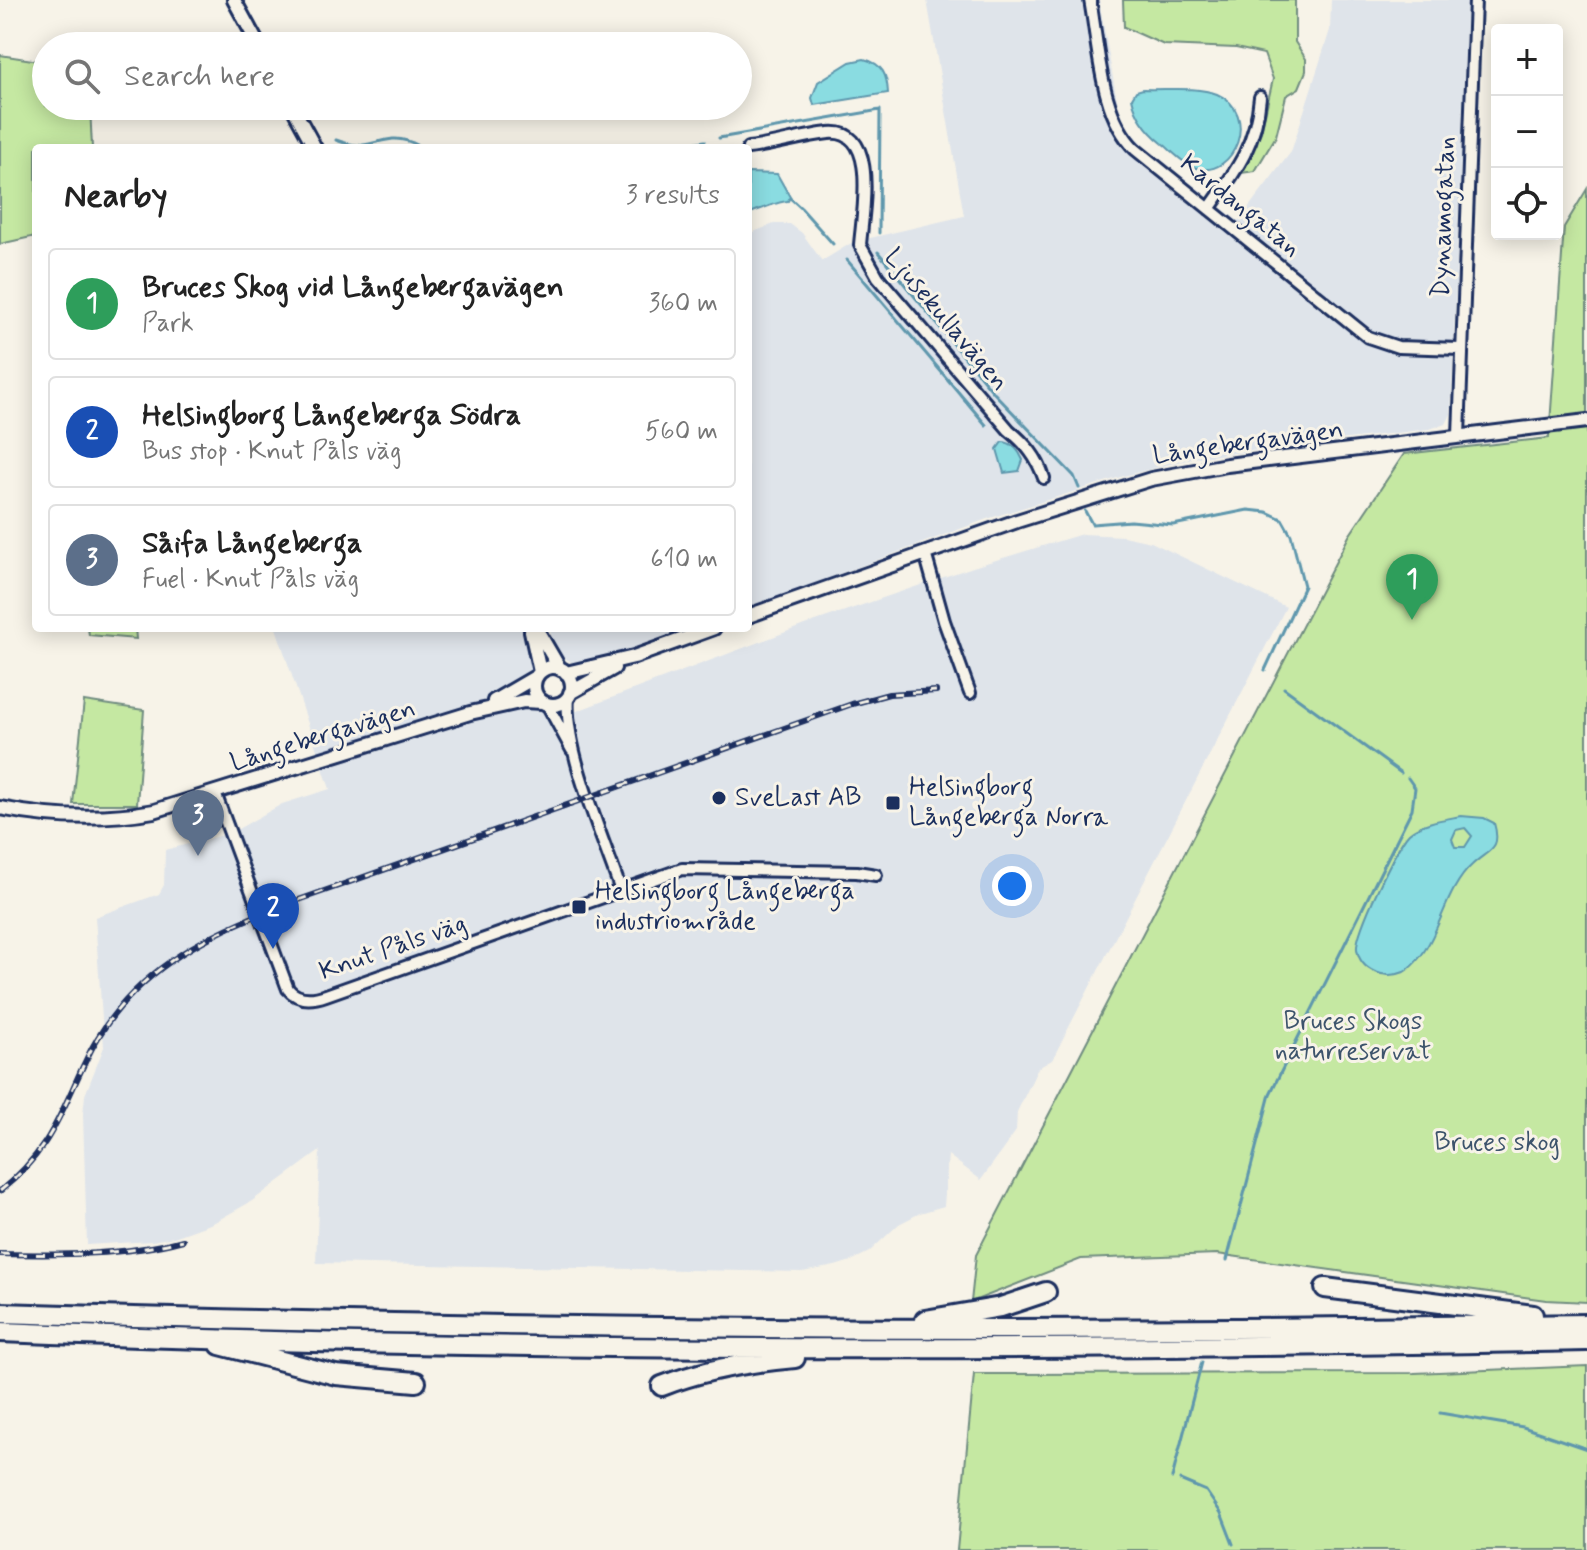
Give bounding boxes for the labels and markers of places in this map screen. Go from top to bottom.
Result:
pin: 1 [1386,554,1438,620]
place label: Helsingborg Långeberga Norra [909,771,1109,838]
place label: SveLast AB [735,781,862,815]
marker: SveLast AB [710,789,728,807]
pin: 3 [172,790,224,856]
marker: Helsingborg Långeberga Norra [884,794,902,812]
place label: Helsingborg Långeberga industriområde [595,875,855,939]
pin: 2 [247,883,299,949]
marker: Helsingborg Långeberga industriområde [570,898,588,916]

